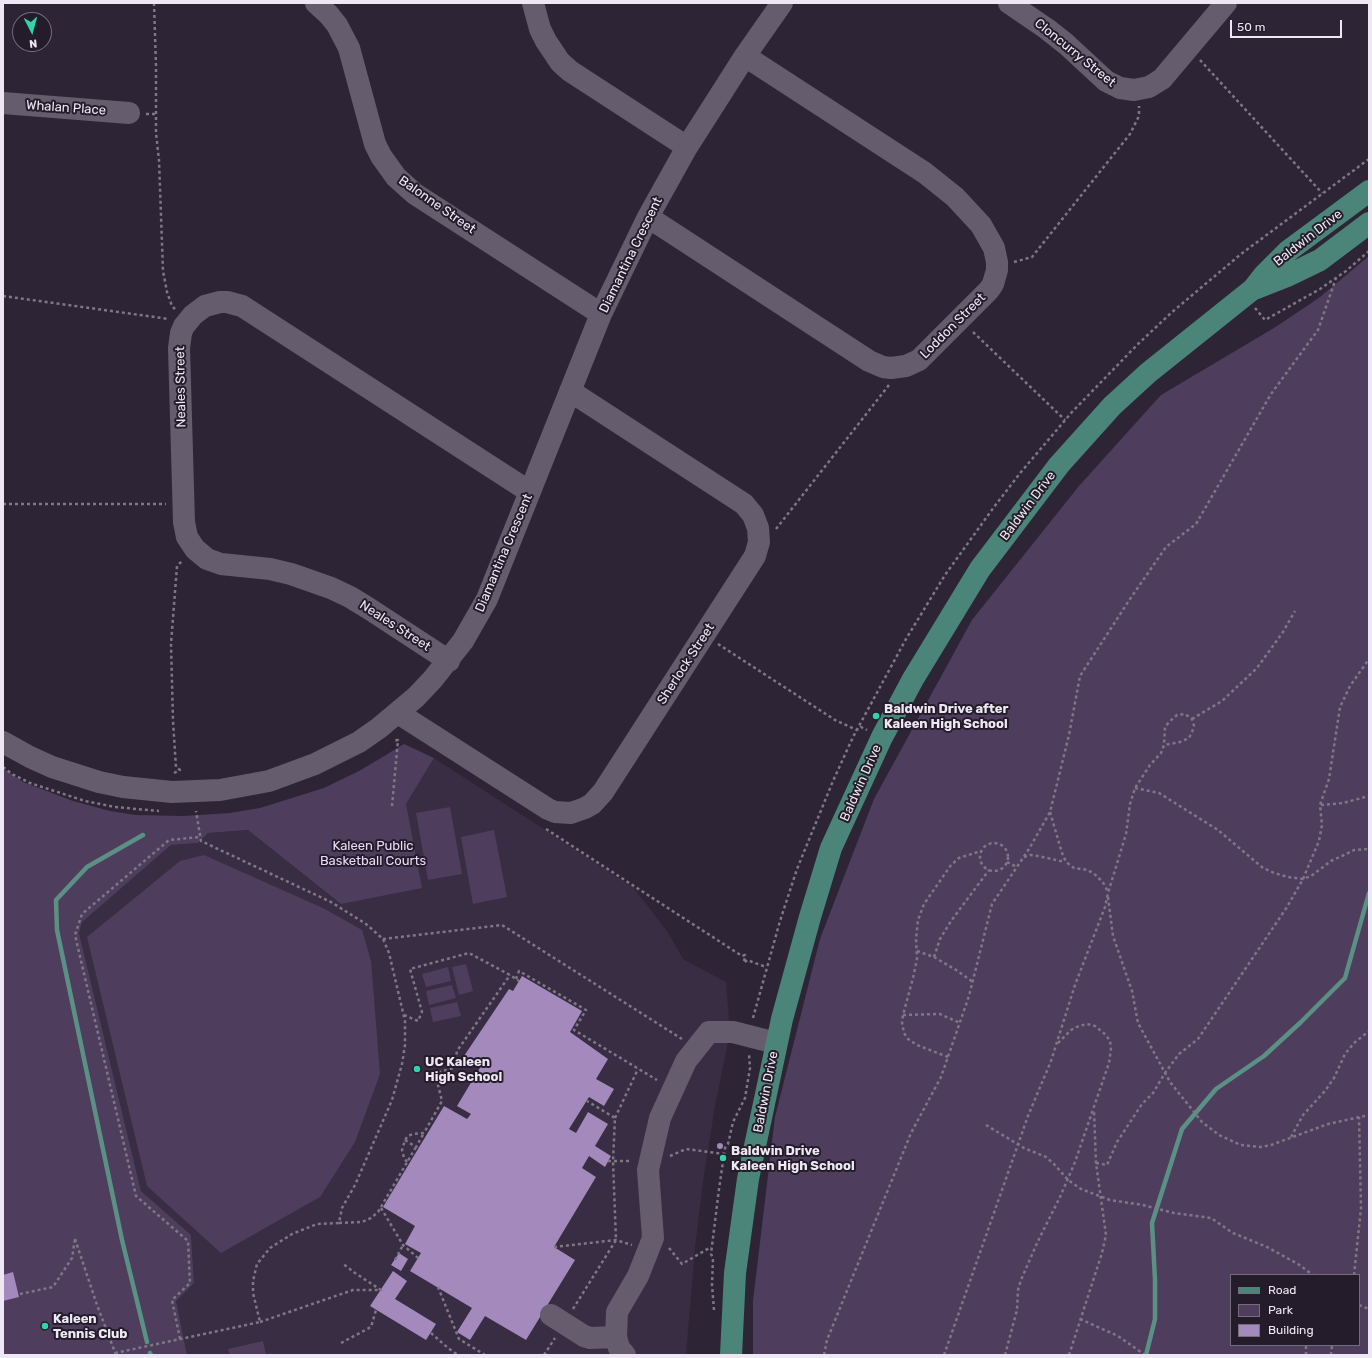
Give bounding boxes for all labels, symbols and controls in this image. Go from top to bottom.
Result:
north arrow [12,12,52,52]
scale bar [1232,12,1344,38]
street label: Cloncurry Street [1031,15,1119,91]
text: 50 m [1237,20,1265,34]
text: N [29,37,38,50]
street label: Whalan Place [26,97,106,119]
street label: Balonne Street [396,173,478,237]
street label: Diamantina Crescent [596,195,666,315]
street label: Baldwin Drive [1271,206,1345,270]
street label: Loddon Street [917,290,989,362]
street label: Neales Street [172,346,190,428]
street label: Baldwin Drive [997,468,1059,544]
street label: Diamantina Crescent [472,492,536,614]
street label: Neales Street [357,597,433,655]
street label: Sherlock Street [654,621,718,707]
place label: Baldwin Drive after Kaleen High School [884,701,1008,732]
marker: Baldwin Drive after Kaleen High School [871,711,881,721]
street label: Baldwin Drive [837,742,885,824]
park label: Kaleen Public Basketball Courts [320,838,426,869]
street label: Baldwin Drive [750,1050,782,1134]
place label: UC Kaleen High School [425,1054,502,1085]
marker: UC Kaleen High School [412,1064,422,1074]
place label: Baldwin Drive Kaleen High School [731,1143,855,1174]
marker: Baldwin Drive Kaleen High School [718,1153,728,1163]
legend [1230,1274,1360,1346]
text: Road [1268,1283,1296,1297]
text: Park [1268,1303,1293,1317]
place label: Kaleen Tennis Club [53,1311,128,1342]
marker: Kaleen Tennis Club [40,1321,50,1331]
text: Building [1268,1323,1314,1337]

